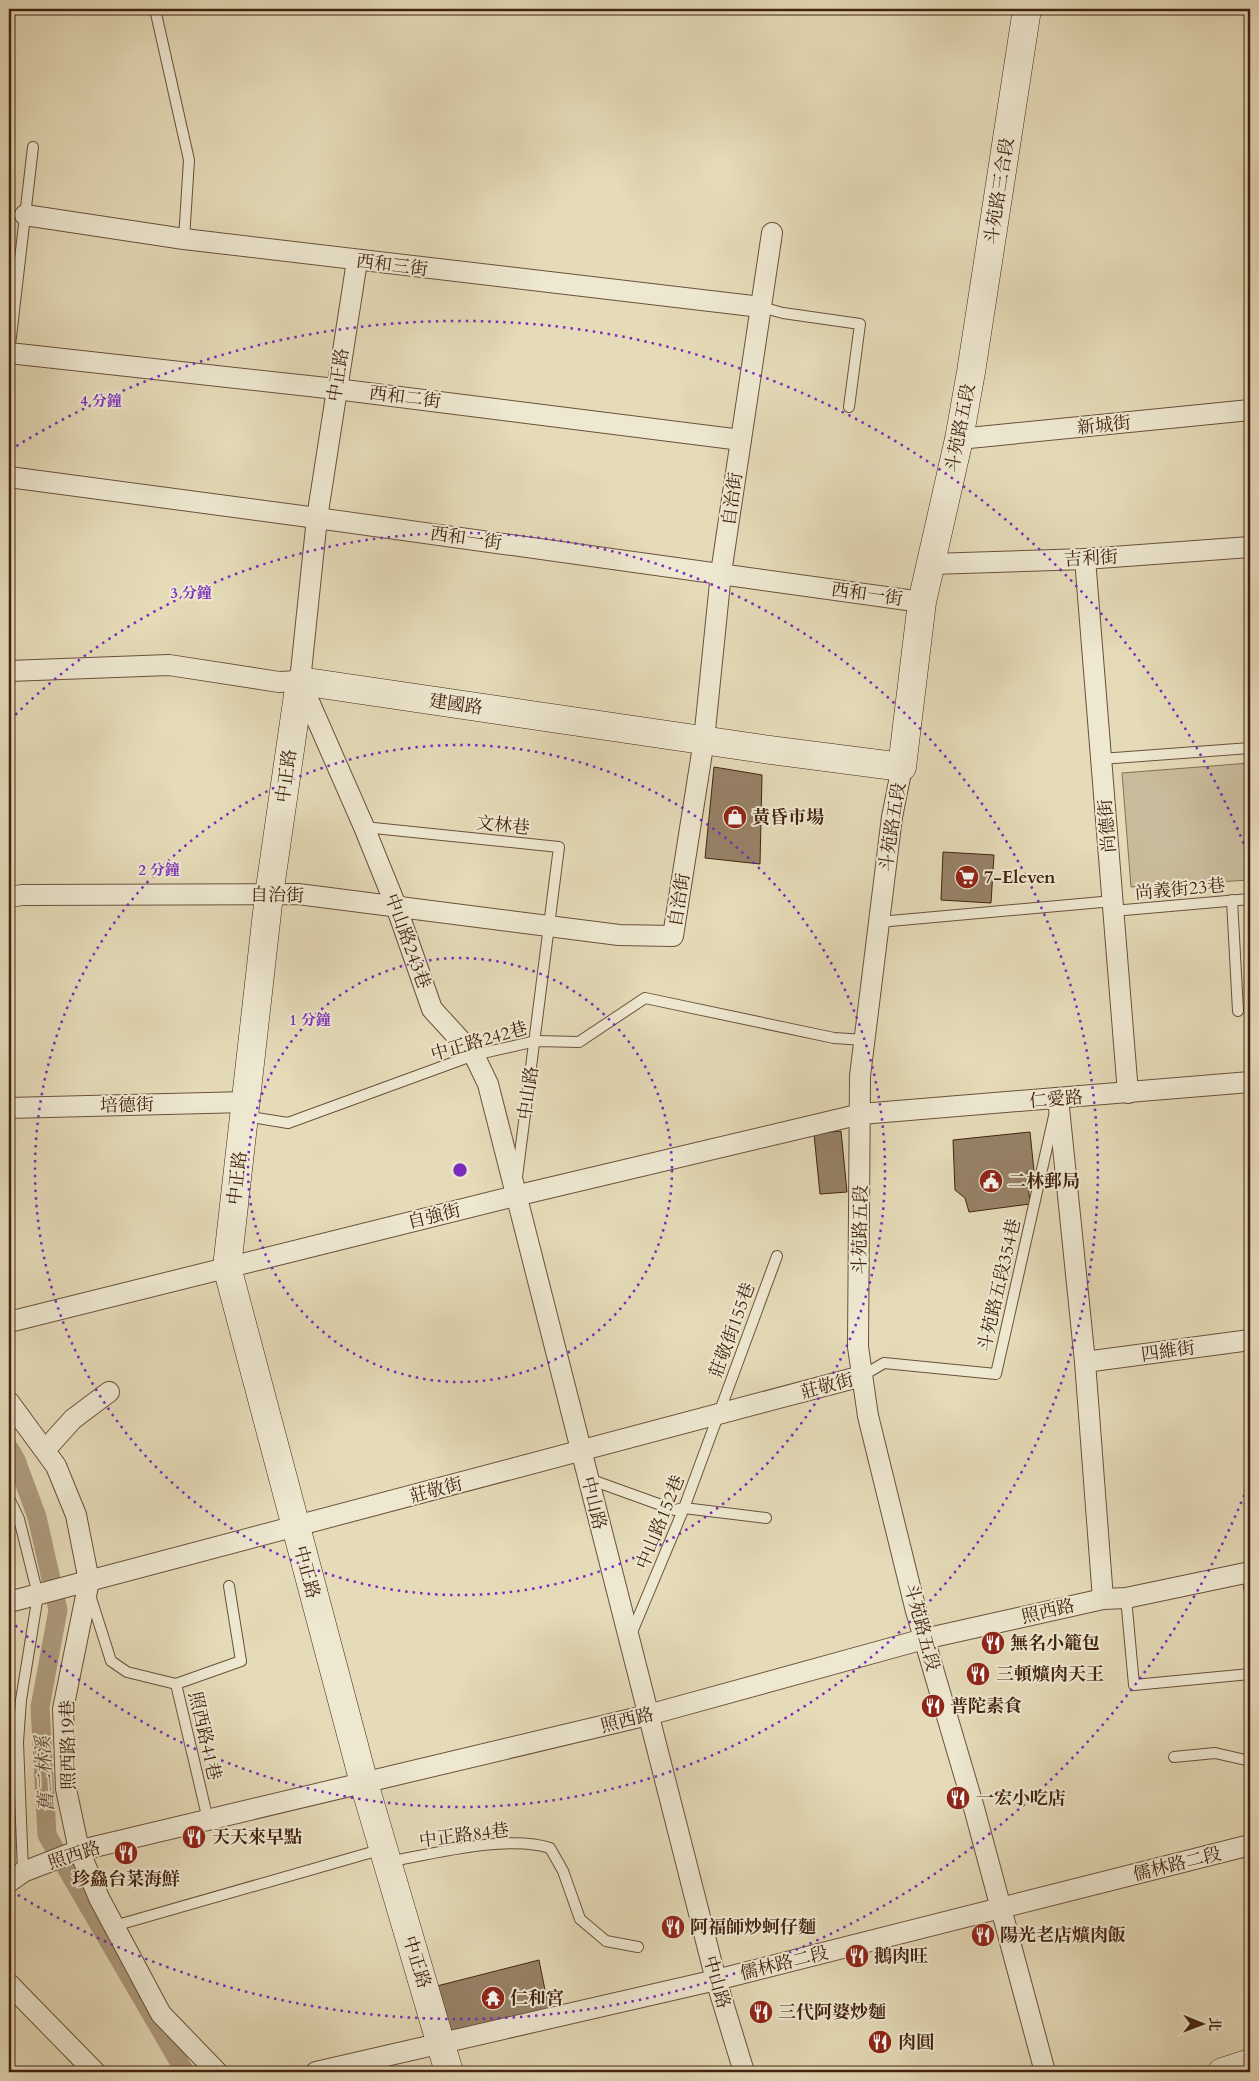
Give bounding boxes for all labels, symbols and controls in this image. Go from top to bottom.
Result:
street label: 斗苑路三合段 [979,136,1020,246]
street label: 西和三街 [355,249,429,282]
street label: 中正路 [322,346,355,404]
street label: 西和二街 [368,381,442,414]
street label: 斗苑路五段 [940,382,981,475]
text: 4 分鐘 [80,391,122,411]
street label: 新城街 [1076,410,1132,441]
street label: 自治街 [716,471,749,528]
street label: 西和一街 [429,521,503,556]
street label: 吉利街 [1063,545,1119,572]
street label: 西和一街 [830,577,904,612]
text: 3 分鐘 [170,583,212,603]
street label: 建國路 [427,688,484,721]
street label: 中正路 [270,748,303,805]
street label: 斗苑路五段 [873,781,912,873]
street label: 尚德街 [1093,798,1122,854]
shop icon: 黃昏市場 [722,804,748,830]
place label: 黃昏市場 [752,805,824,830]
street label: 文林巷 [475,810,531,841]
text: 2 分鐘 [138,860,180,880]
supermarket icon: 7-Eleven [954,864,980,890]
place label: 7-Eleven [984,865,1056,890]
street label: 自治街 [663,871,696,929]
street label: 尚義街23巷 [1134,873,1226,906]
street label: 自治街 [250,883,304,908]
street label: 中山路243巷 [379,890,436,992]
text: 1 分鐘 [289,1010,331,1030]
street label: 中正路242巷 [428,1016,530,1067]
street label: 中山路 [512,1065,545,1122]
street label: 仁愛路 [1028,1085,1084,1114]
street label: 培德街 [100,1093,154,1118]
street label: 中正路 [222,1150,253,1206]
centre of rings [451,1161,469,1179]
public building icon: 二林郵局 [978,1168,1004,1194]
place label: 二林郵局 [1008,1169,1080,1194]
street label: 斗苑路五段 [847,1185,874,1275]
street label: 自強街 [405,1198,463,1235]
street label: 斗苑路五段354巷 [972,1216,1027,1354]
street label: 莊敬街155巷 [704,1279,761,1381]
street label: 四維街 [1140,1335,1197,1368]
street label: 莊敬街 [798,1367,856,1406]
street label: 莊敬街 [407,1471,465,1510]
street label: 中山路152巷 [630,1471,691,1573]
street label: 中山路 [575,1474,612,1532]
street label: 中正路 [287,1543,326,1601]
street label: 斗苑路五段 [898,1580,945,1674]
street label: 照西路 [1019,1593,1077,1630]
restaurant icon: 無名小籠包 [980,1630,1006,1656]
place label: 無名小籠包 [1010,1631,1100,1656]
restaurant icon: 三頓爌肉天王 [965,1661,991,1687]
place label: 三頓爌肉天王 [996,1662,1104,1687]
street label: 照西路41巷 [182,1689,227,1783]
restaurant icon: 普陀素食 [920,1693,946,1719]
place label: 普陀素食 [950,1694,1022,1719]
street label: 照西路19巷 [55,1700,82,1790]
street label: 照西路 [598,1702,656,1739]
water label: 舊二林溪 [30,1733,60,1813]
restaurant icon: 一宏小吃店 [945,1785,971,1811]
place label: 一宏小吃店 [976,1786,1066,1811]
street label: 中正路84巷 [418,1818,510,1853]
restaurant icon: 天天來早點 [181,1824,207,1850]
place label: 天天來早點 [212,1825,302,1850]
street label: 照西路 [45,1835,104,1876]
restaurant icon: 珍鱻台菜海鮮 [113,1840,139,1866]
street label: 儒林路二段 [1130,1841,1224,1888]
place label: 珍鱻台菜海鮮 [72,1867,180,1892]
restaurant icon: 阿福師炒蚵仔麵 [660,1914,686,1940]
place label: 阿福師炒蚵仔麵 [690,1915,816,1940]
restaurant icon: 陽光老店爌肉飯 [970,1922,996,1948]
place label: 陽光老店爌肉飯 [1000,1923,1126,1948]
street label: 中正路 [397,1933,436,1992]
street label: 儒林路二段 [737,1940,831,1987]
restaurant icon: 鵝肉旺 [844,1943,870,1969]
place label: 鵝肉旺 [874,1944,928,1969]
street label: 中山路 [697,1953,736,2012]
temple icon: 仁和宮 [480,1985,506,2011]
place label: 仁和宮 [510,1986,564,2011]
north arrow [1176,1998,1226,2048]
restaurant icon: 三代阿婆炒麵 [748,1999,774,2025]
place label: 三代阿婆炒麵 [778,2000,886,2025]
text: 北 [1205,2017,1224,2031]
restaurant icon: 肉圓 [867,2029,893,2055]
place label: 肉圓 [898,2030,934,2055]

